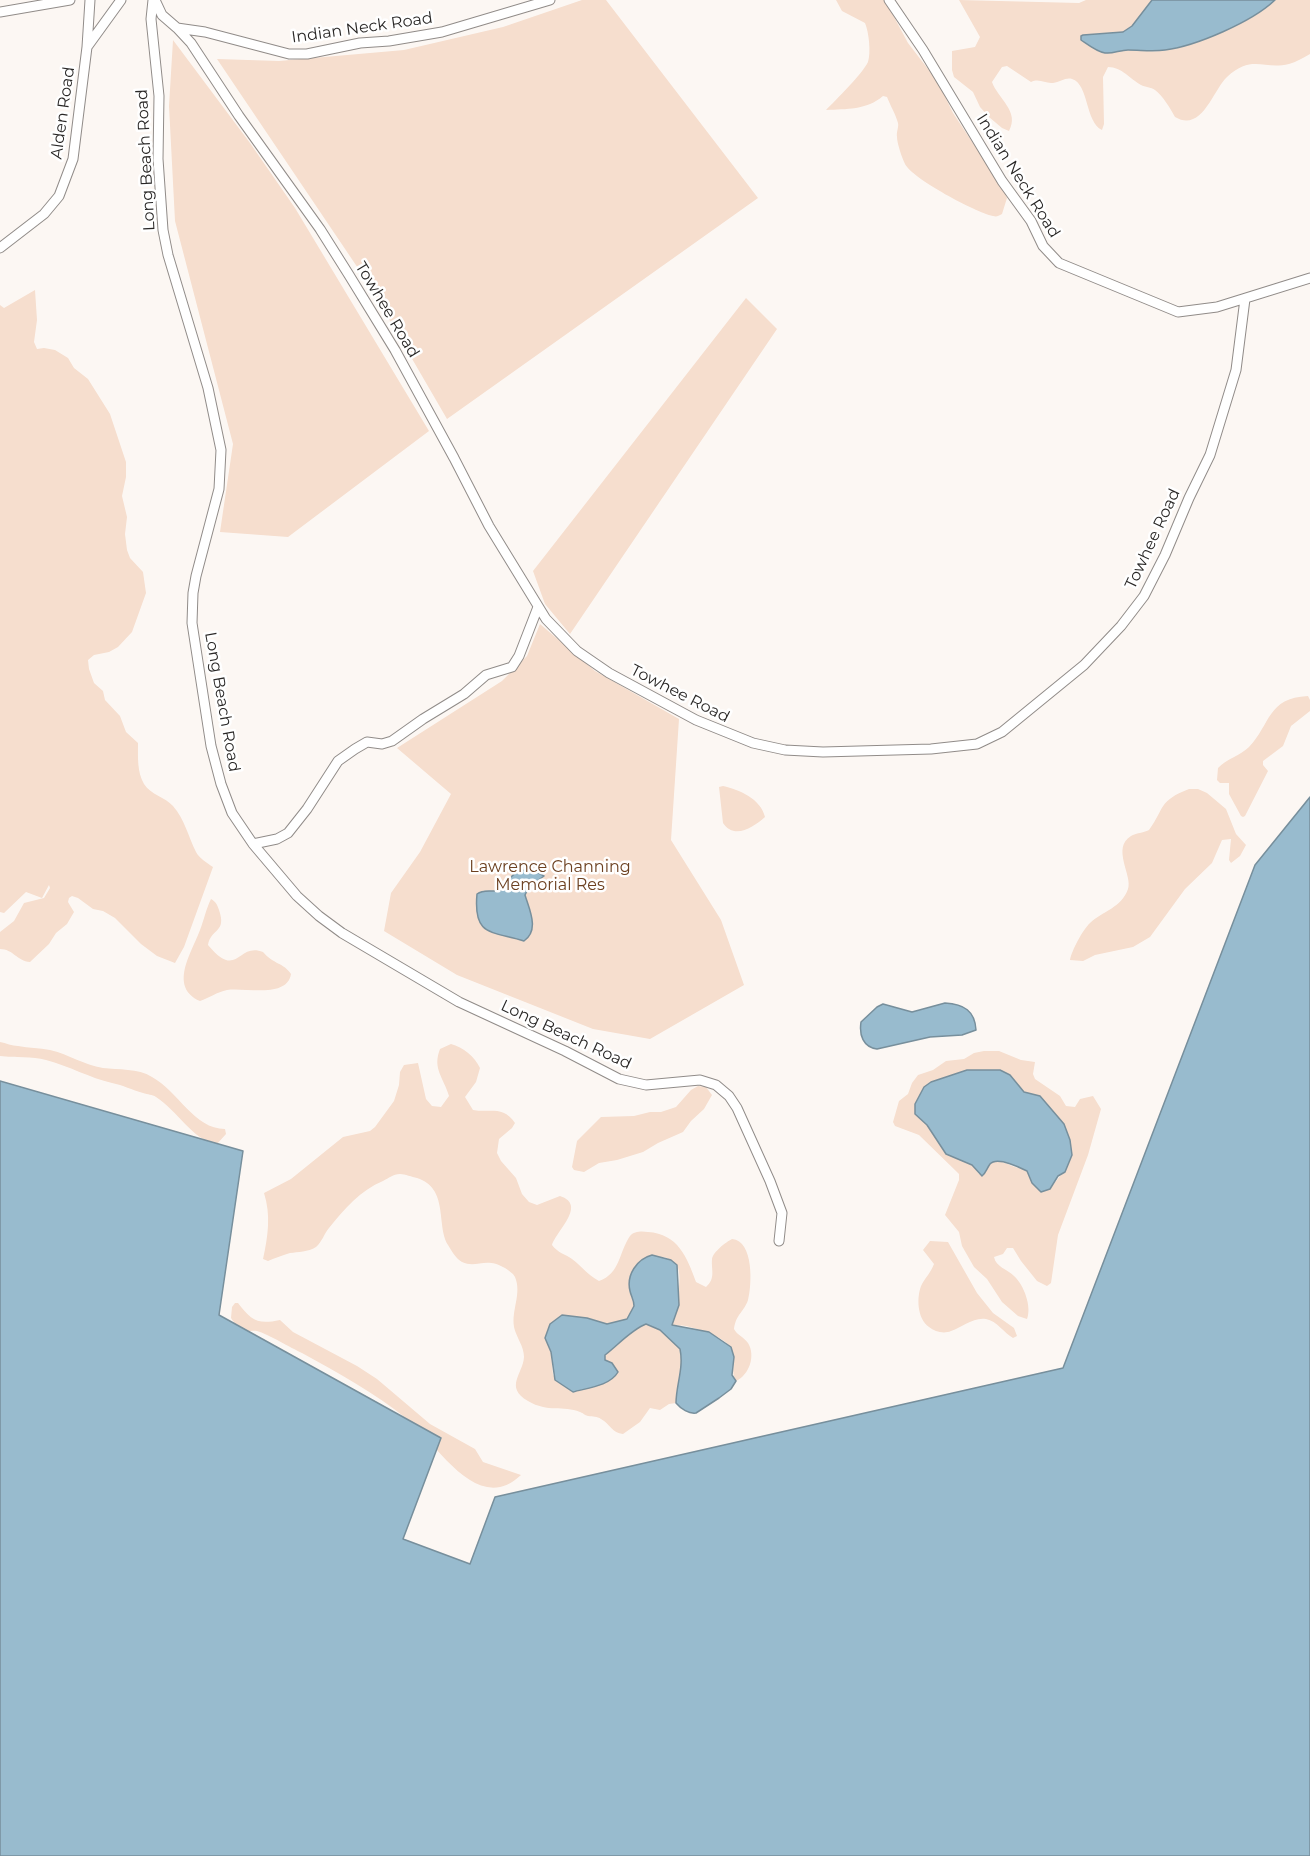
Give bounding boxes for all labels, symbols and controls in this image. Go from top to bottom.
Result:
street label: Indian Neck Road [290,9,434,47]
street label: Alden Road [47,66,79,160]
street label: Long Beach Road [133,89,159,231]
street label: Indian Neck Road [972,111,1064,241]
street label: Towhee Road [351,259,423,361]
street label: Towhee Road [1121,486,1185,592]
street label: Long Beach Road [200,630,244,774]
street label: Towhee Road [627,661,733,727]
park label: Lawrence Channing Memorial Res [469,857,631,895]
street label: Long Beach Road [498,996,634,1074]

